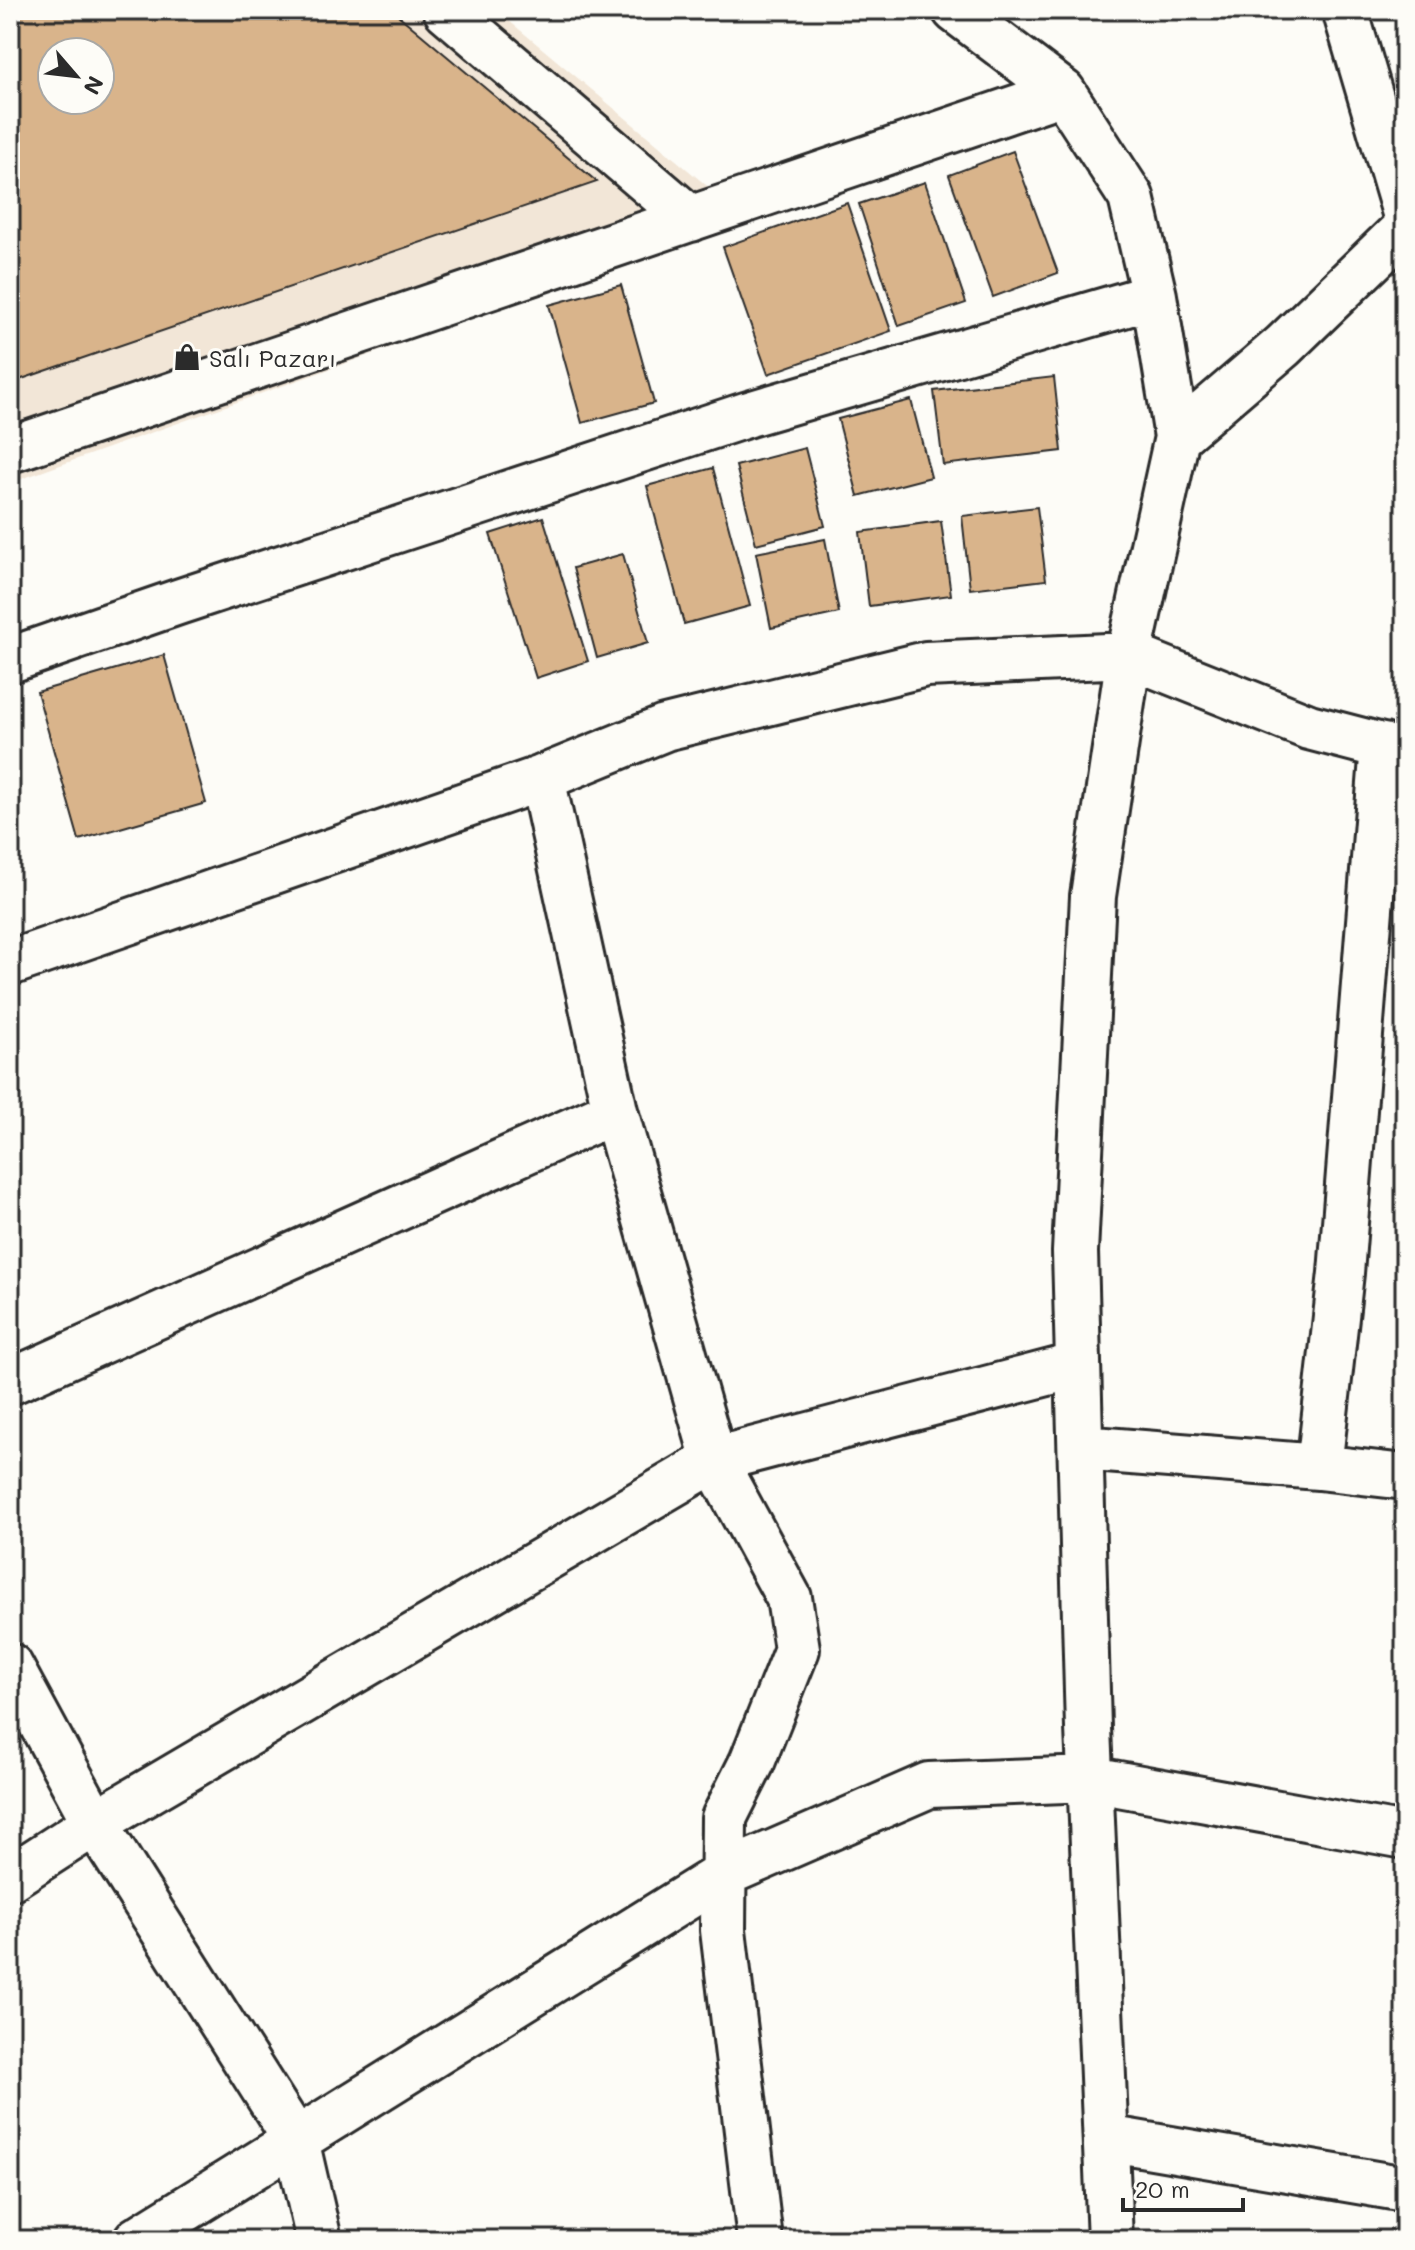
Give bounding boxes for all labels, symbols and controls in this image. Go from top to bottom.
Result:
north arrow [36,36,116,116]
text: N [77,71,111,100]
shop icon: Salı Pazarı [172,342,202,372]
place label: Salı Pazarı [209,342,336,373]
scale bar [1123,2162,1243,2212]
text: 20 m [1135,2173,1190,2204]

